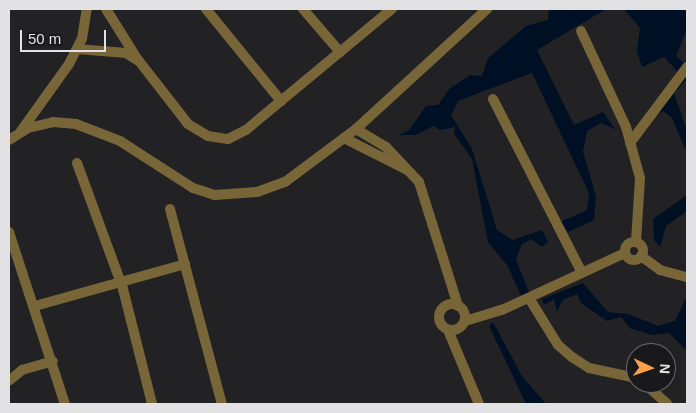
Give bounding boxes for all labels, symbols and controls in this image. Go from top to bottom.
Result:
scale bar [22,20,109,52]
text: 50 m [28,30,61,47]
north arrow [626,343,676,393]
text: N [657,363,673,374]

